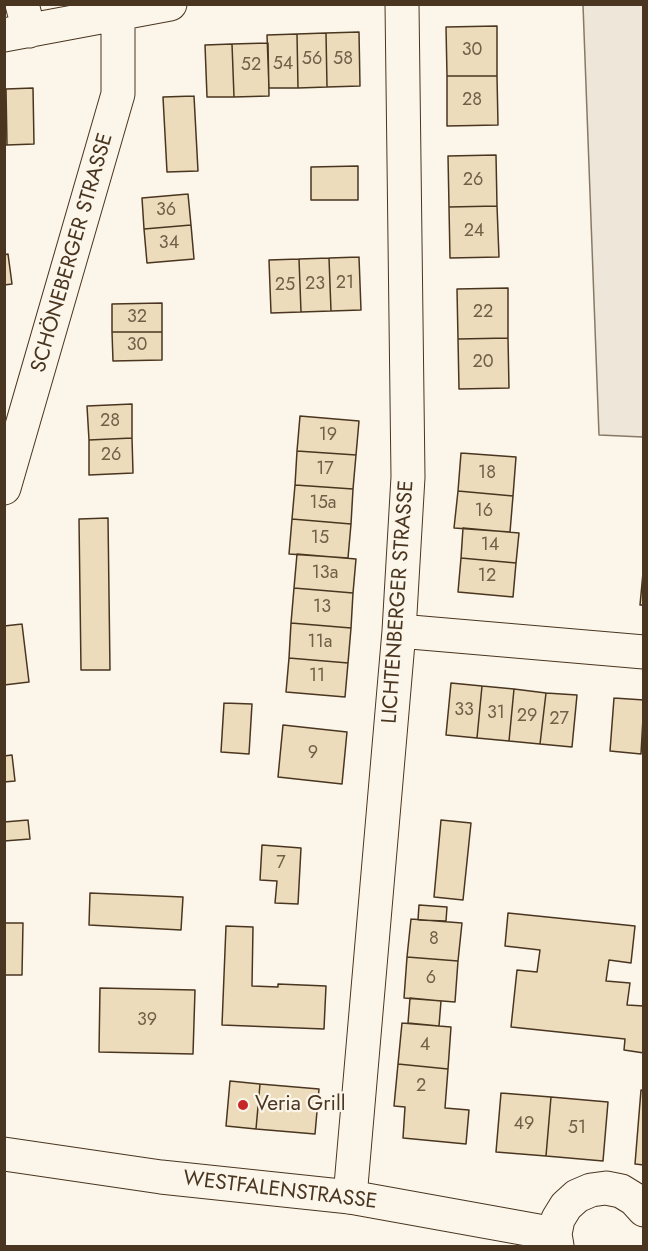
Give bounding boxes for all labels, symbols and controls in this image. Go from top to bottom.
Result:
house number: 30 [462,40,482,62]
house number: 56 [302,49,322,71]
house number: 58 [333,49,353,71]
house number: 54 [273,54,293,76]
house number: 52 [241,55,261,77]
house number: 28 [462,90,482,112]
street label: SCHÖNEBERGER STRASSE [27,130,119,376]
house number: 26 [463,170,483,192]
house number: 36 [156,200,176,222]
house number: 24 [464,221,484,243]
house number: 34 [159,233,179,255]
house number: 21 [336,273,354,295]
house number: 23 [305,274,325,296]
house number: 25 [275,275,295,297]
house number: 22 [473,302,493,324]
house number: 32 [127,307,147,329]
house number: 30 [127,335,147,357]
house number: 20 [472,352,494,374]
house number: 28 [100,411,120,433]
house number: 19 [319,425,337,447]
house number: 26 [101,445,121,467]
house number: 17 [316,459,334,481]
house number: 18 [478,463,496,485]
street label: LICHTENBERGER STRASSE [378,479,420,725]
house number: 15a [310,493,336,515]
house number: 16 [475,501,493,523]
house number: 15 [311,528,329,550]
house number: 14 [481,535,499,557]
house number: 13a [312,563,338,585]
house number: 12 [478,566,496,588]
house number: 13 [313,597,331,619]
house number: 11a [308,632,332,654]
house number: 11 [309,666,325,688]
house number: 33 [454,700,474,722]
house number: 31 [487,703,505,725]
house number: 29 [517,706,537,728]
house number: 27 [549,709,569,731]
house number: 9 [308,743,318,765]
house number: 7 [276,853,286,875]
house number: 8 [429,929,439,951]
house number: 6 [426,968,436,990]
house number: 39 [137,1010,157,1032]
house number: 4 [420,1035,430,1057]
house number: 2 [416,1076,426,1098]
place label: Veria Grill [255,1092,346,1118]
marker: Veria Grill [236,1098,250,1112]
house number: 49 [514,1114,534,1136]
house number: 51 [568,1118,586,1140]
street label: WESTFALENSTRASSE [182,1167,378,1215]

